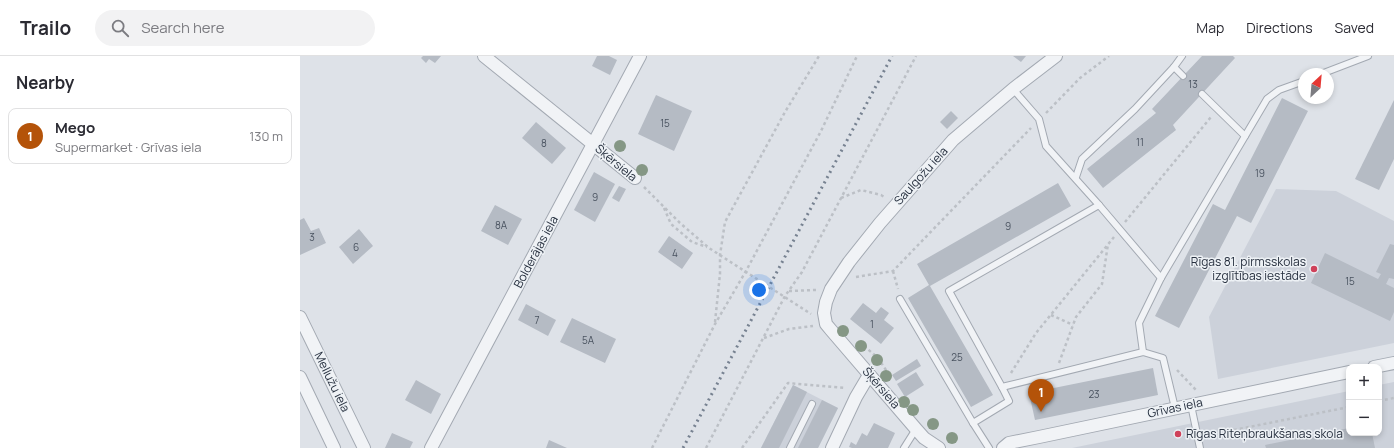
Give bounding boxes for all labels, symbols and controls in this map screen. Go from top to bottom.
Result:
search box [95,10,375,46]
text: Trailo [20,15,71,41]
icon: search [109,17,131,39]
text: Search here [141,17,225,38]
text: Map [1196,18,1224,37]
text: Directions [1246,18,1313,37]
text: Saved [1335,18,1374,37]
north arrow [1298,68,1334,104]
text: Nearby [16,71,74,94]
house number: 13 [1188,77,1198,91]
house number: 15 [660,116,670,130]
text: Mego [55,117,95,138]
text: 1 [27,127,33,145]
text: 130 m [249,127,283,145]
house number: 11 [1136,135,1144,149]
house number: 8 [541,136,547,150]
text: Supermarket · Grīvas iela [55,138,202,156]
street label: Šķērsiela [592,140,641,185]
street label: Saulgožu iela [890,143,951,209]
house number: 19 [1255,166,1265,180]
house number: 9 [592,190,598,204]
street label: Bolderājas iela [509,213,562,291]
house number: 8A [495,218,508,232]
house number: 9 [1005,219,1011,233]
house number: 3 [309,230,315,244]
house number: 6 [353,240,359,254]
house number: 4 [672,246,678,260]
place label: Rīgas 81. pirmsskolas izglītības iestāde [1191,253,1306,284]
marker: Rīgas 81. pirmsskolas izglītības iestāde [1309,264,1319,274]
house number: 15 [1345,274,1355,288]
your location [749,280,769,300]
house number: 7 [534,313,540,327]
house number: 1 [870,317,874,331]
house number: 5A [582,333,595,347]
street label: Mellužu iela [311,349,354,415]
house number: 25 [951,350,963,364]
street label: Šķērsiela [859,363,904,412]
map controls [1346,364,1382,436]
button: + [1346,364,1382,400]
pin: 1 [1028,379,1054,412]
house number: 23 [1088,387,1100,401]
street label: Grīvas iela [1146,393,1204,422]
button: − [1346,400,1382,436]
place label: Rīgas Riteņbraukšanas skola [1186,425,1343,442]
marker: Rīgas Riteņbraukšanas skola [1173,429,1183,439]

